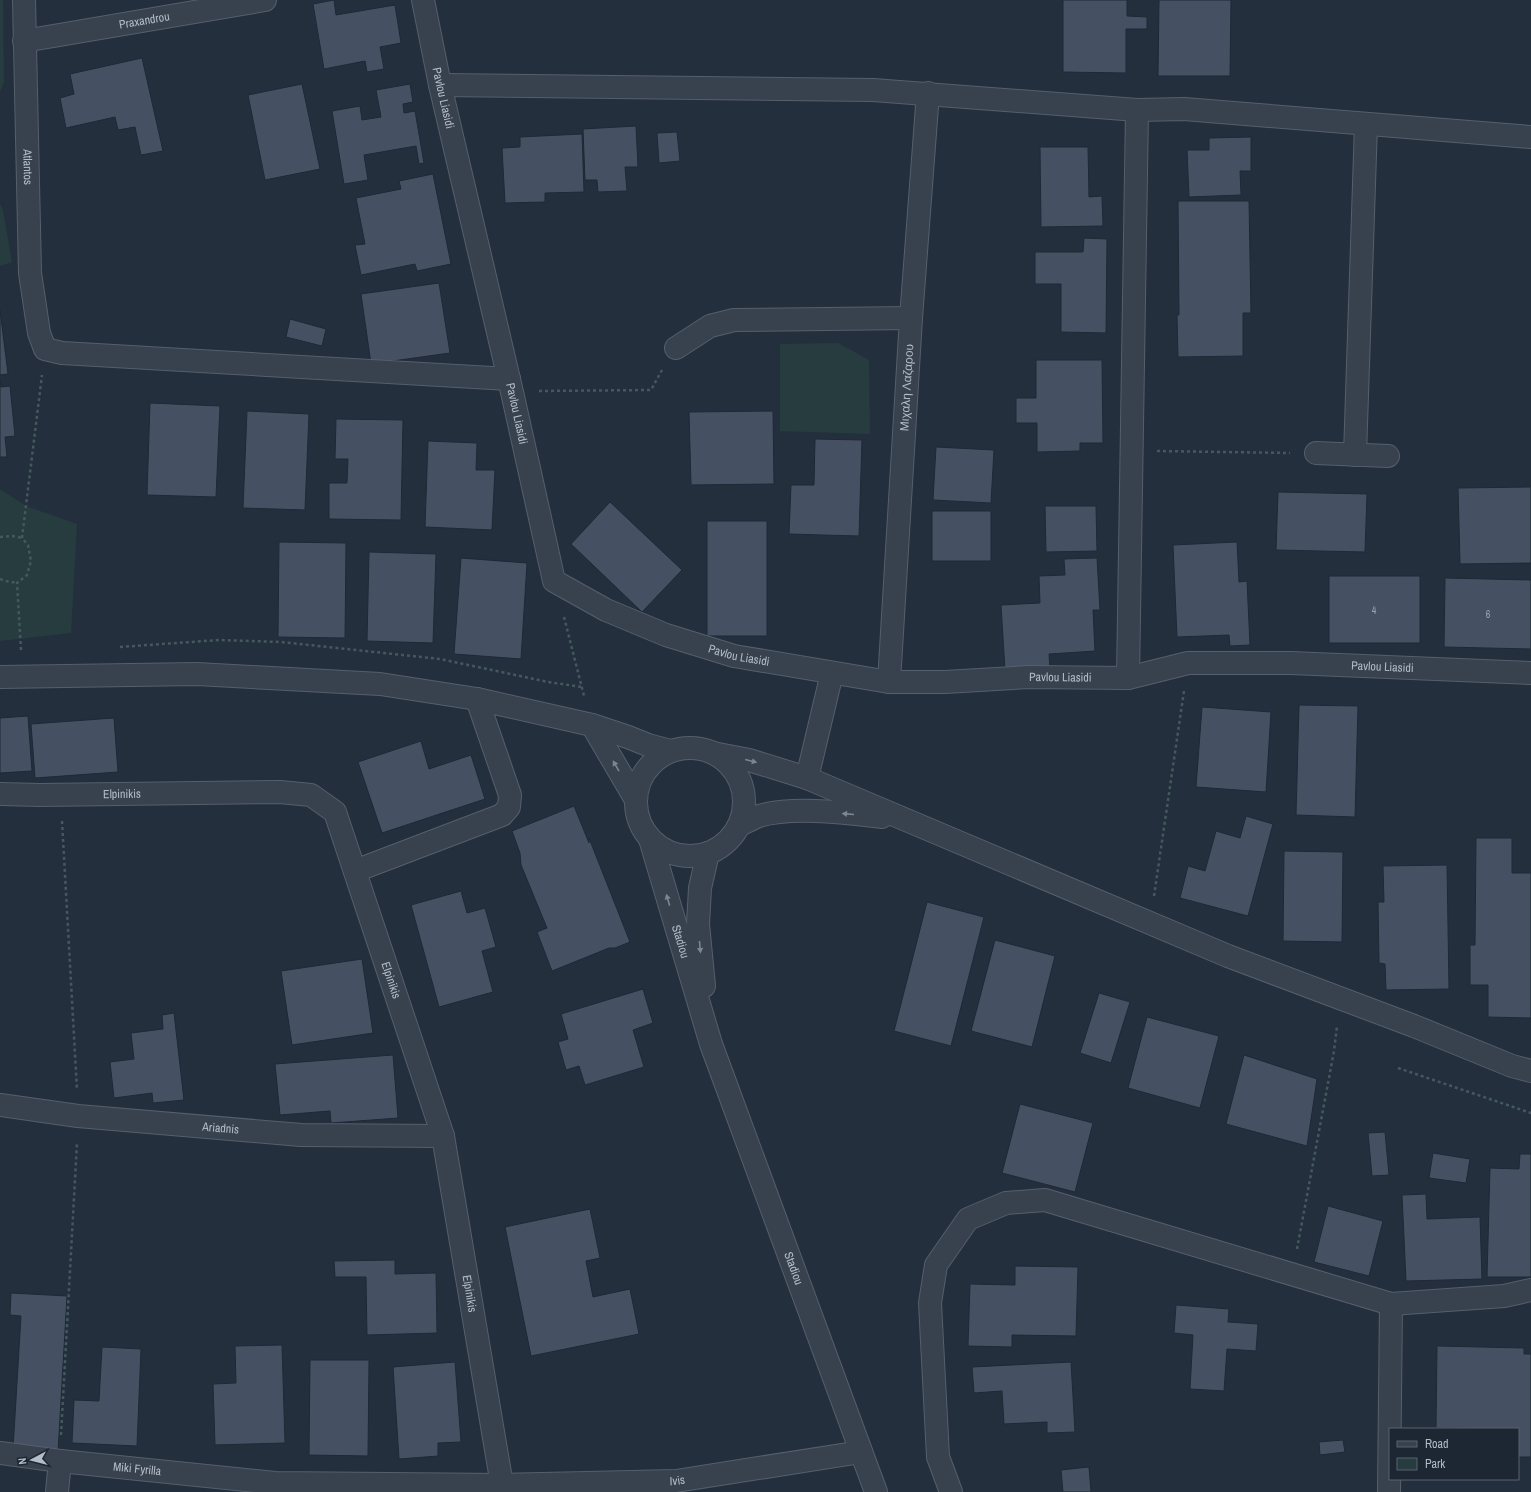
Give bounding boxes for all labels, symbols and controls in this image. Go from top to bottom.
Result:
street label: Praxandrou [118,8,171,33]
street label: Pavlou Liasidi [429,66,458,130]
street label: Atlantos [19,148,36,185]
street label: Μιχαλη Λαζαρου [896,343,917,432]
street label: Pavlou Liasidi [502,381,531,446]
house number: 4 [1372,604,1377,617]
house number: 6 [1486,608,1491,621]
street label: Pavlou Liasidi [706,641,771,670]
street label: Pavlou Liasidi [1351,658,1414,676]
street label: Pavlou Liasidi [1029,669,1092,686]
one-way arrow [745,758,757,764]
one-way arrow [612,760,619,772]
street label: Elpinikis [103,786,141,802]
one-way arrow [842,810,854,817]
one-way arrow [665,893,671,905]
street label: Stadiou [668,923,693,960]
one-way arrow [696,941,703,953]
street label: Elpinikis [378,960,405,1001]
street label: Ariadnis [201,1119,240,1138]
street label: Stadiou [780,1250,807,1287]
street label: Elpinikis [459,1274,481,1314]
legend [1389,1428,1519,1480]
text: Road [1425,1436,1449,1452]
north arrow [12,1440,52,1480]
text: Park [1425,1456,1445,1472]
text: N [15,1457,29,1465]
street label: Miki Fyrilla [112,1458,162,1479]
street label: Ivis [669,1472,686,1489]

